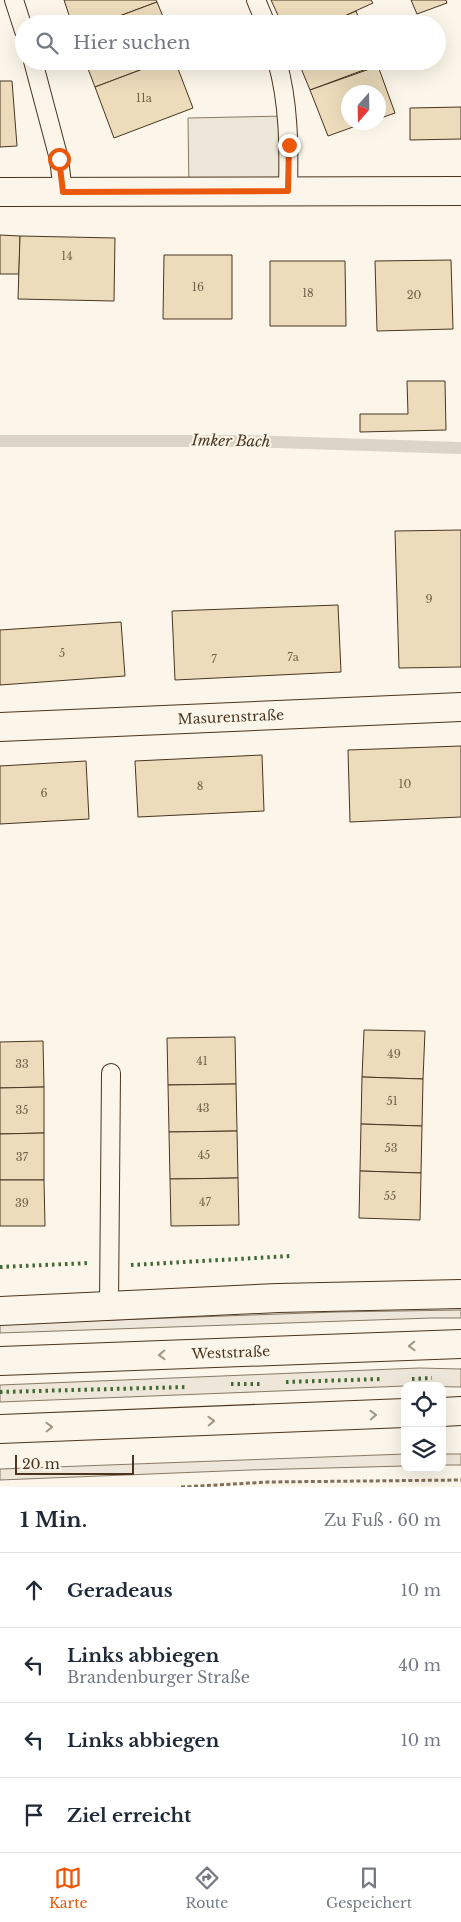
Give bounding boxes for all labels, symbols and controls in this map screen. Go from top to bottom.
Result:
search box [15,15,446,70]
icon: search [33,29,61,57]
text: Hier suchen [73,31,191,54]
north arrow [341,85,386,130]
house number: 11a [136,91,153,105]
route end [278,134,301,157]
route start [48,148,71,171]
house number: 14 [61,249,73,263]
house number: 16 [192,280,204,294]
house number: 18 [302,286,314,300]
house number: 20 [407,288,421,302]
water label: Imker Bach [190,430,271,451]
house number: 9 [425,592,433,606]
house number: 5 [59,646,65,660]
house number: 7a [287,650,300,664]
house number: 7 [211,652,217,666]
street label: Masurenstraße [177,706,284,728]
house number: 10 [399,777,412,791]
house number: 8 [197,779,203,793]
house number: 6 [40,786,48,800]
house number: 49 [387,1047,401,1061]
house number: 41 [196,1054,208,1068]
house number: 33 [15,1057,29,1071]
house number: 51 [386,1094,398,1108]
house number: 43 [196,1101,210,1115]
house number: 35 [15,1103,29,1117]
house number: 53 [384,1141,398,1155]
house number: 45 [198,1148,210,1162]
house number: 37 [16,1150,29,1164]
house number: 55 [384,1189,396,1203]
house number: 47 [199,1195,211,1209]
house number: 39 [15,1196,29,1210]
one-way arrow [408,1340,416,1351]
street label: Weststraße [190,1342,271,1363]
one-way arrow [158,1350,166,1360]
map controls [401,1382,446,1472]
button: locate [401,1382,446,1427]
one-way arrow [370,1409,378,1420]
one-way arrow [208,1416,215,1426]
one-way arrow [45,1422,53,1433]
button: layers [401,1427,446,1472]
scale bar [15,1452,134,1475]
text: 20 m [22,1455,60,1473]
text: 1 Min. [20,1507,87,1533]
text: Zu Fuß · 60 m [324,1510,441,1530]
icon: ahead [20,1576,48,1604]
text: Geradeaus [67,1579,173,1602]
text: 10 m [401,1580,441,1600]
text: Links abbiegen [67,1644,219,1667]
icon: left [20,1651,48,1679]
text: 40 m [398,1655,441,1675]
text: Brandenburger Straße [67,1667,250,1687]
icon: left [20,1726,48,1754]
text: Links abbiegen [67,1729,219,1752]
text: 10 m [401,1730,441,1750]
icon: arrive [20,1801,48,1829]
text: Ziel erreicht [67,1804,191,1827]
tab: Karte [49,1864,88,1912]
tab: Route [185,1864,228,1912]
tab: Gespeichert [326,1864,412,1912]

